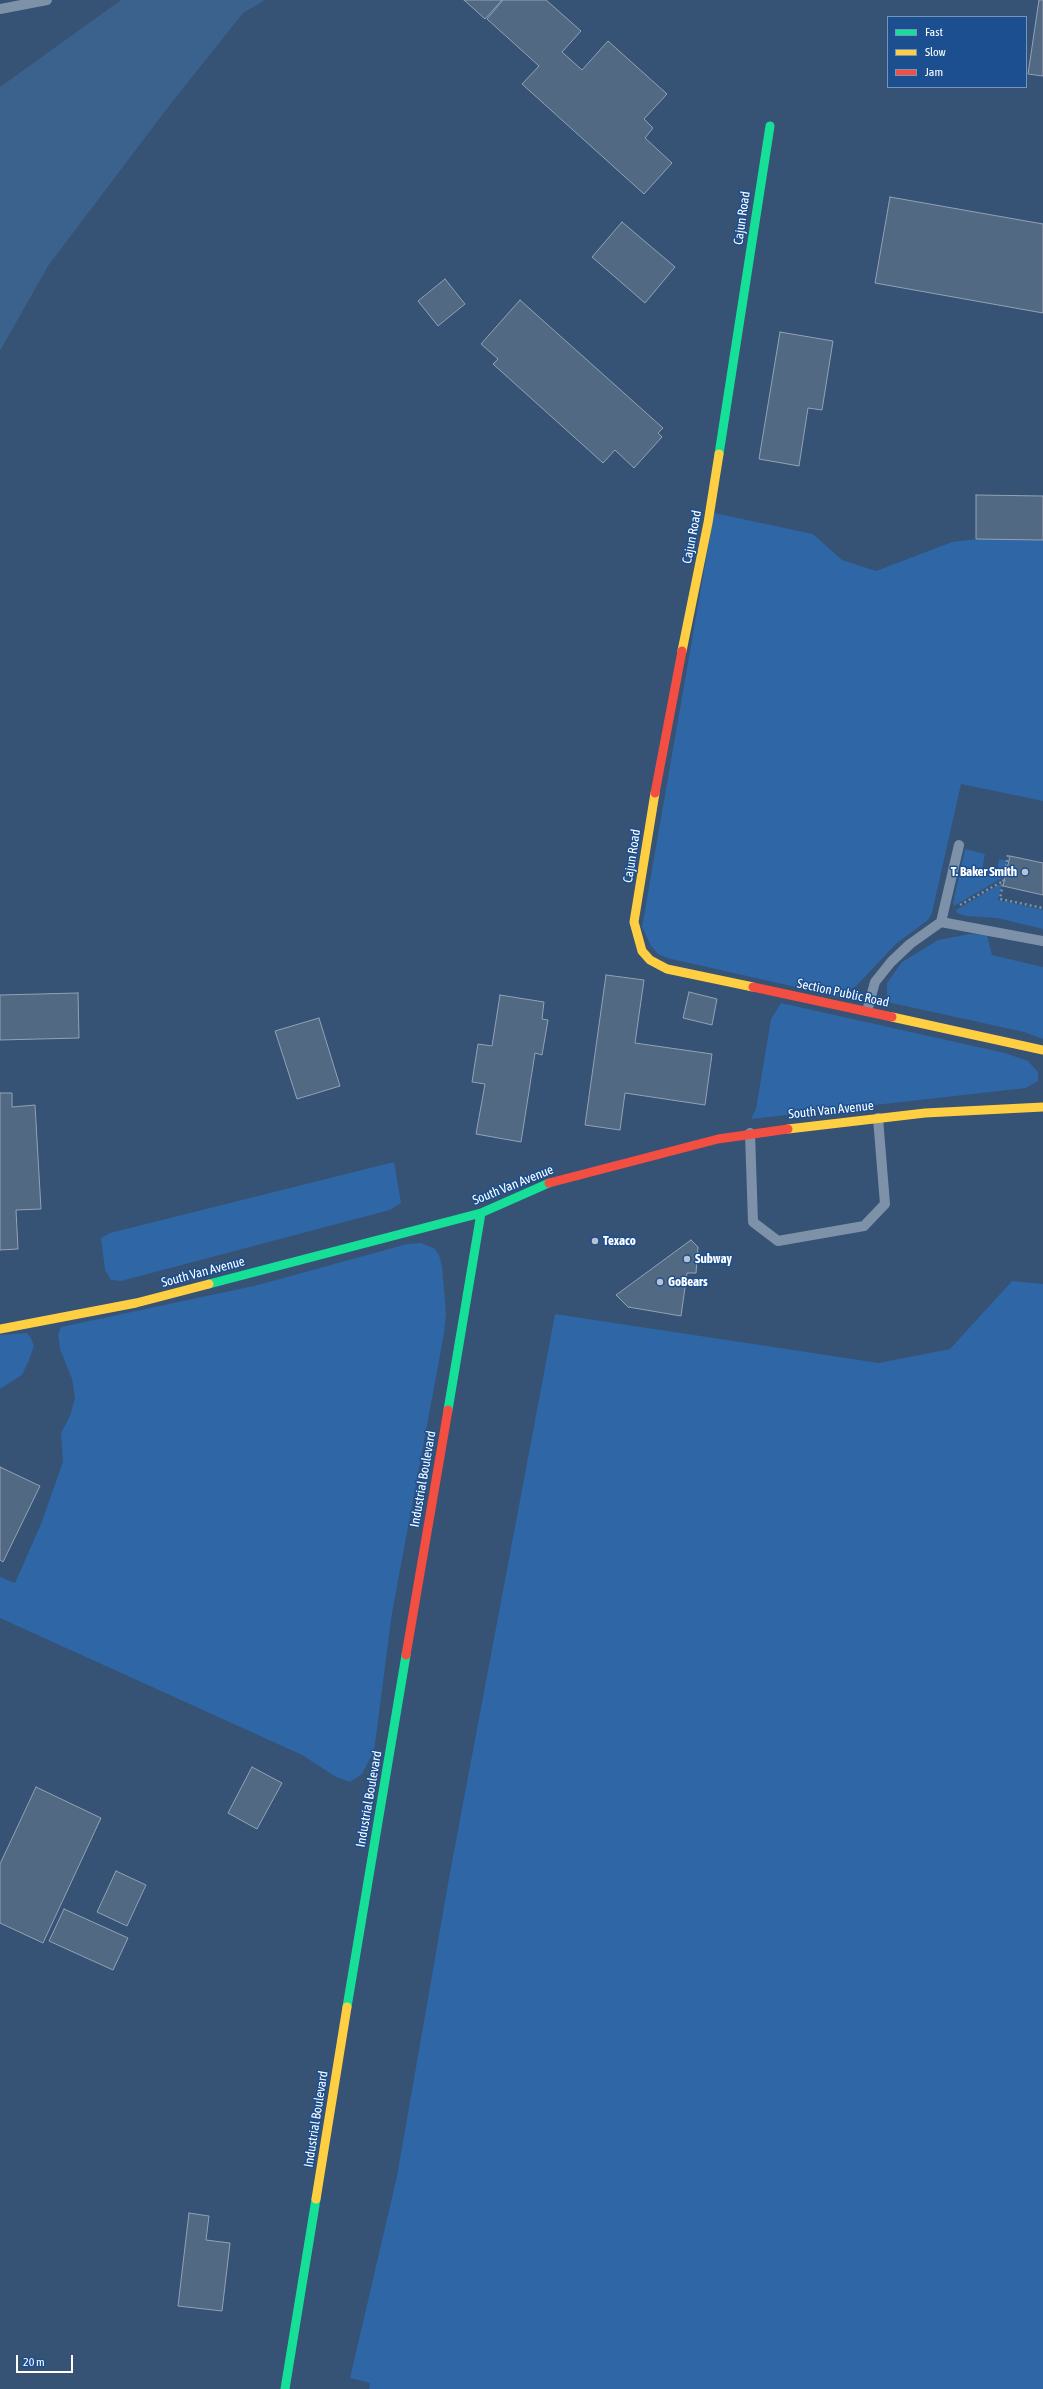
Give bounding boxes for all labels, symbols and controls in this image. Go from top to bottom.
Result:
legend [887,16,1027,88]
text: Fast [925,25,943,39]
text: Slow [925,45,946,59]
text: Jam [925,65,943,79]
street label: Cajun Road [731,190,753,246]
street label: Cajun Road [679,509,705,565]
street label: Cajun Road [620,828,644,884]
place label: T. Baker Smith [951,864,1017,880]
marker: T. Baker Smith [1020,867,1030,877]
street label: Section Public Road [796,976,890,1010]
street label: South Van Avenue [788,1098,874,1122]
street label: South Van Avenue [470,1162,556,1208]
place label: Texaco [603,1233,636,1249]
marker: Texaco [590,1236,600,1246]
place label: Subway [695,1251,732,1267]
street label: South Van Avenue [160,1253,246,1291]
marker: Subway [682,1254,692,1264]
place label: GoBears [668,1274,708,1290]
marker: GoBears [655,1277,665,1287]
street label: Industrial Boulevard [407,1430,439,1528]
street label: Industrial Boulevard [353,1750,385,1848]
street label: Industrial Boulevard [301,2070,331,2168]
scale bar [18,2347,75,2373]
text: 20 m [23,2355,45,2369]

